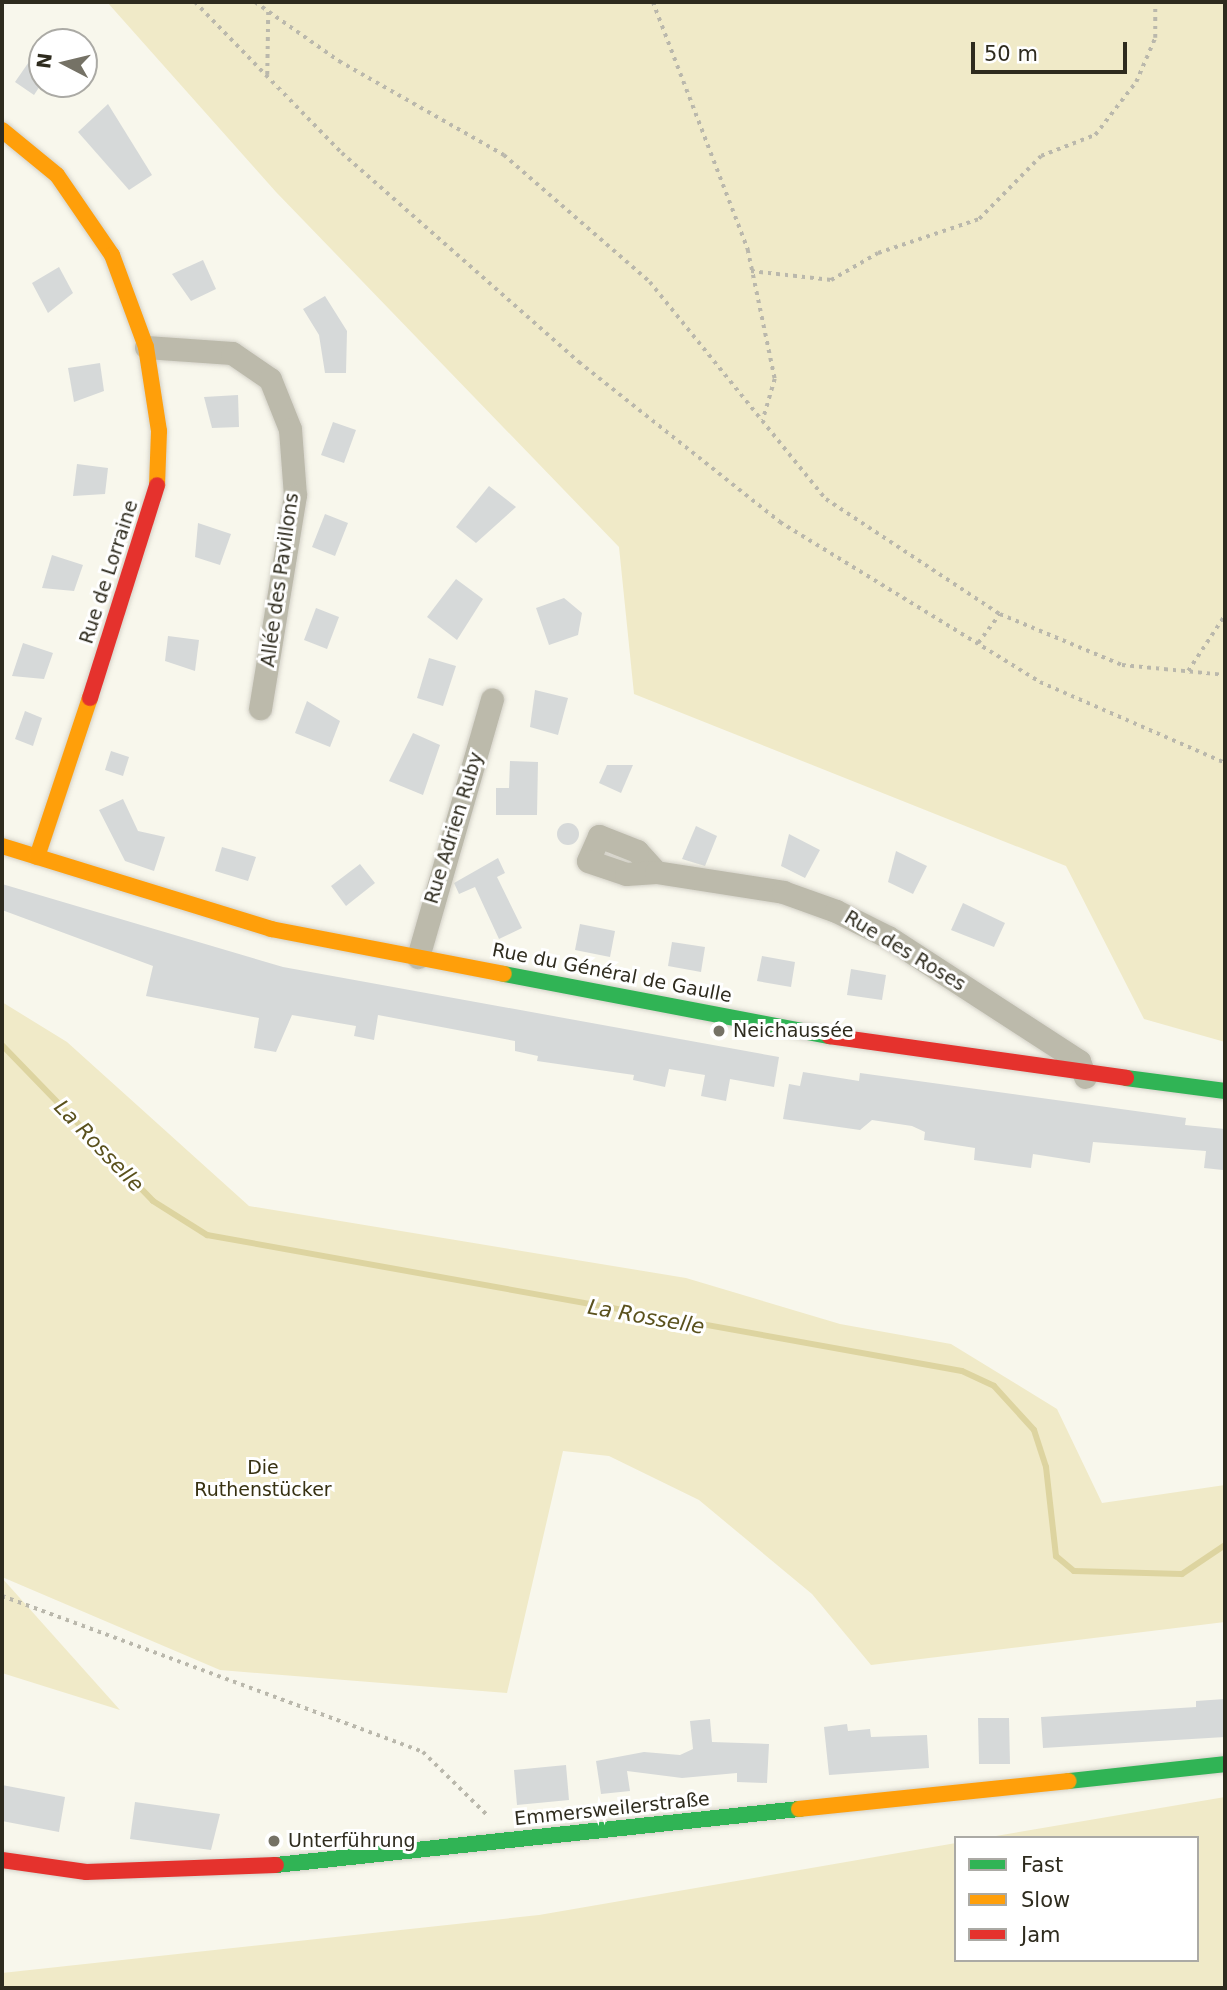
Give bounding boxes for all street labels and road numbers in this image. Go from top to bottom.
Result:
street label: Allée des Pavillons [256,491,304,669]
street label: Rue de Lorraine [75,497,143,647]
street label: Rue Adrien Ruby [420,749,488,907]
street label: Rue des Roses [840,906,970,996]
street label: Rue du Général de Gaulle [490,939,734,1007]
street label: Emmersweilerstraße [513,1787,711,1831]

